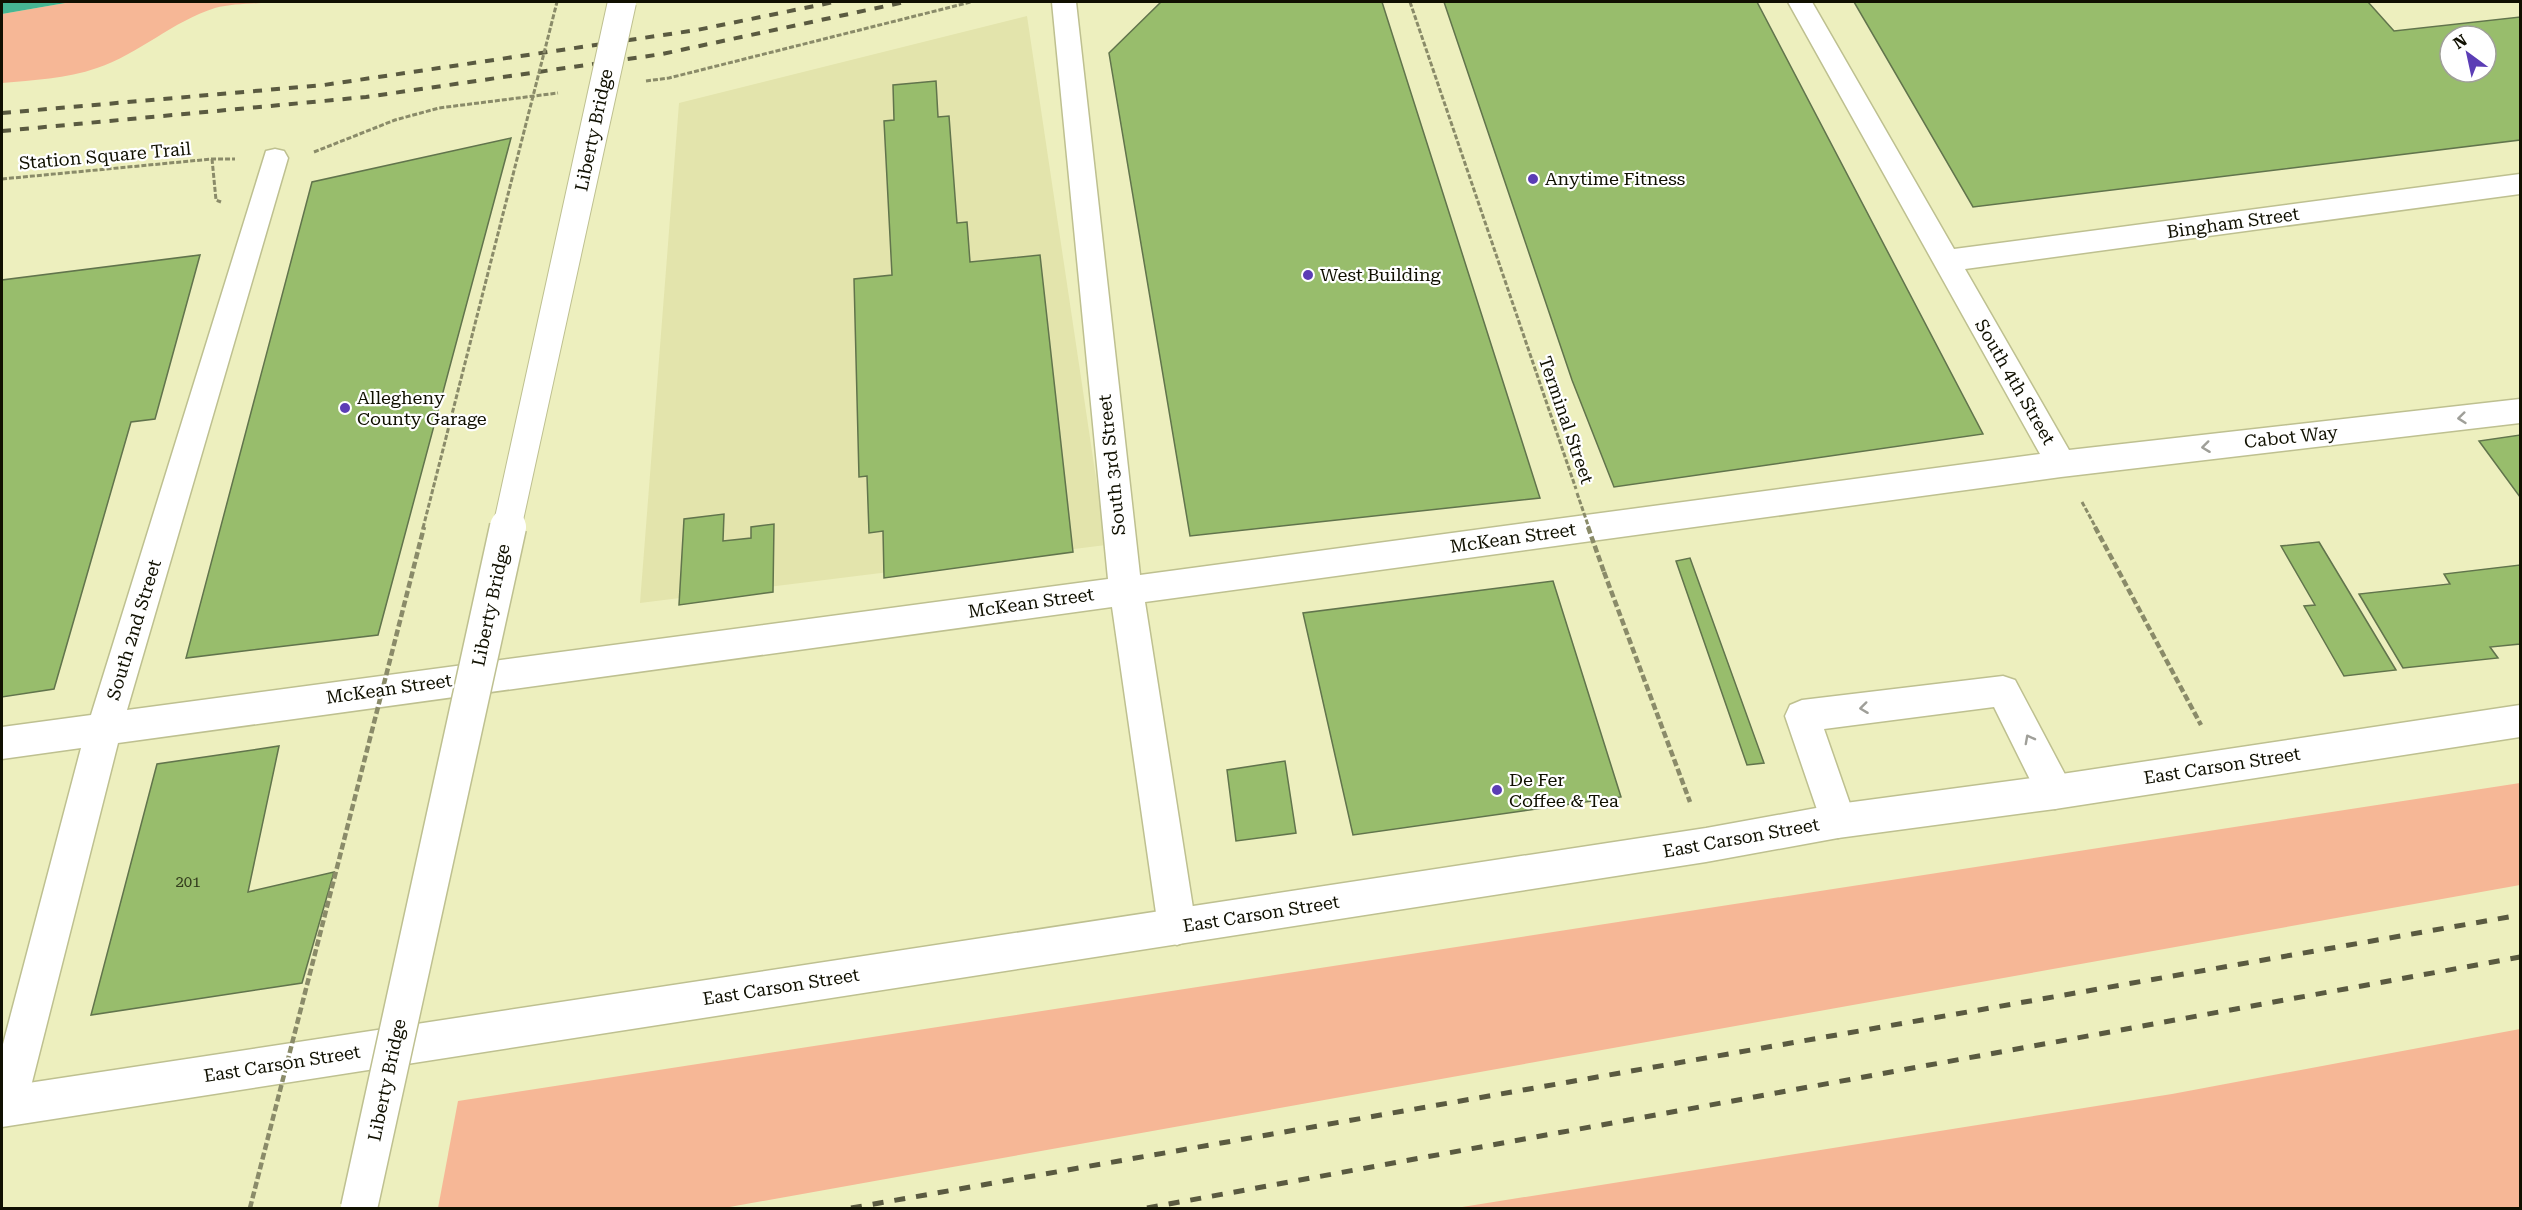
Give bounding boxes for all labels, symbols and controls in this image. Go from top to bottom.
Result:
north arrow [2438,24,2498,84]
text: N [2450,31,2470,53]
street label: Liberty Bridge [570,67,617,193]
street label: Station Square Trail [18,137,192,173]
place label: Anytime Fitness [1545,168,1685,189]
marker: Anytime Fitness [1526,172,1540,186]
street label: Bingham Street [2165,203,2301,242]
place label: West Building [1320,264,1442,285]
marker: West Building [1301,268,1315,282]
street label: South 4th Street [1971,315,2060,448]
street label: Terminal Street [1535,353,1598,487]
place label: Allegheny County Garage [357,387,487,429]
street label: South 3rd Street [1094,393,1129,537]
marker: Allegheny County Garage [338,401,352,415]
one-way arrow [2458,411,2467,424]
street label: Cabot Way [2243,421,2339,452]
one-way arrow [2201,440,2211,453]
street label: McKean Street [1449,518,1578,557]
street label: Liberty Bridge [467,542,514,668]
street label: South 2nd Street [102,557,165,703]
street label: McKean Street [967,583,1096,622]
street label: McKean Street [325,669,454,708]
one-way arrow [1859,702,1868,714]
one-way arrow [2025,735,2036,745]
street label: East Carson Street [2142,743,2302,788]
place label: De Fer Coffee & Tea [1509,769,1619,811]
marker: De Fer Coffee & Tea [1490,783,1504,797]
street label: East Carson Street [1661,813,1821,862]
house number: 201 [175,873,201,891]
street label: East Carson Street [1181,891,1341,936]
street label: East Carson Street [701,964,861,1009]
street label: Liberty Bridge [363,1017,410,1143]
street label: East Carson Street [202,1041,362,1086]

